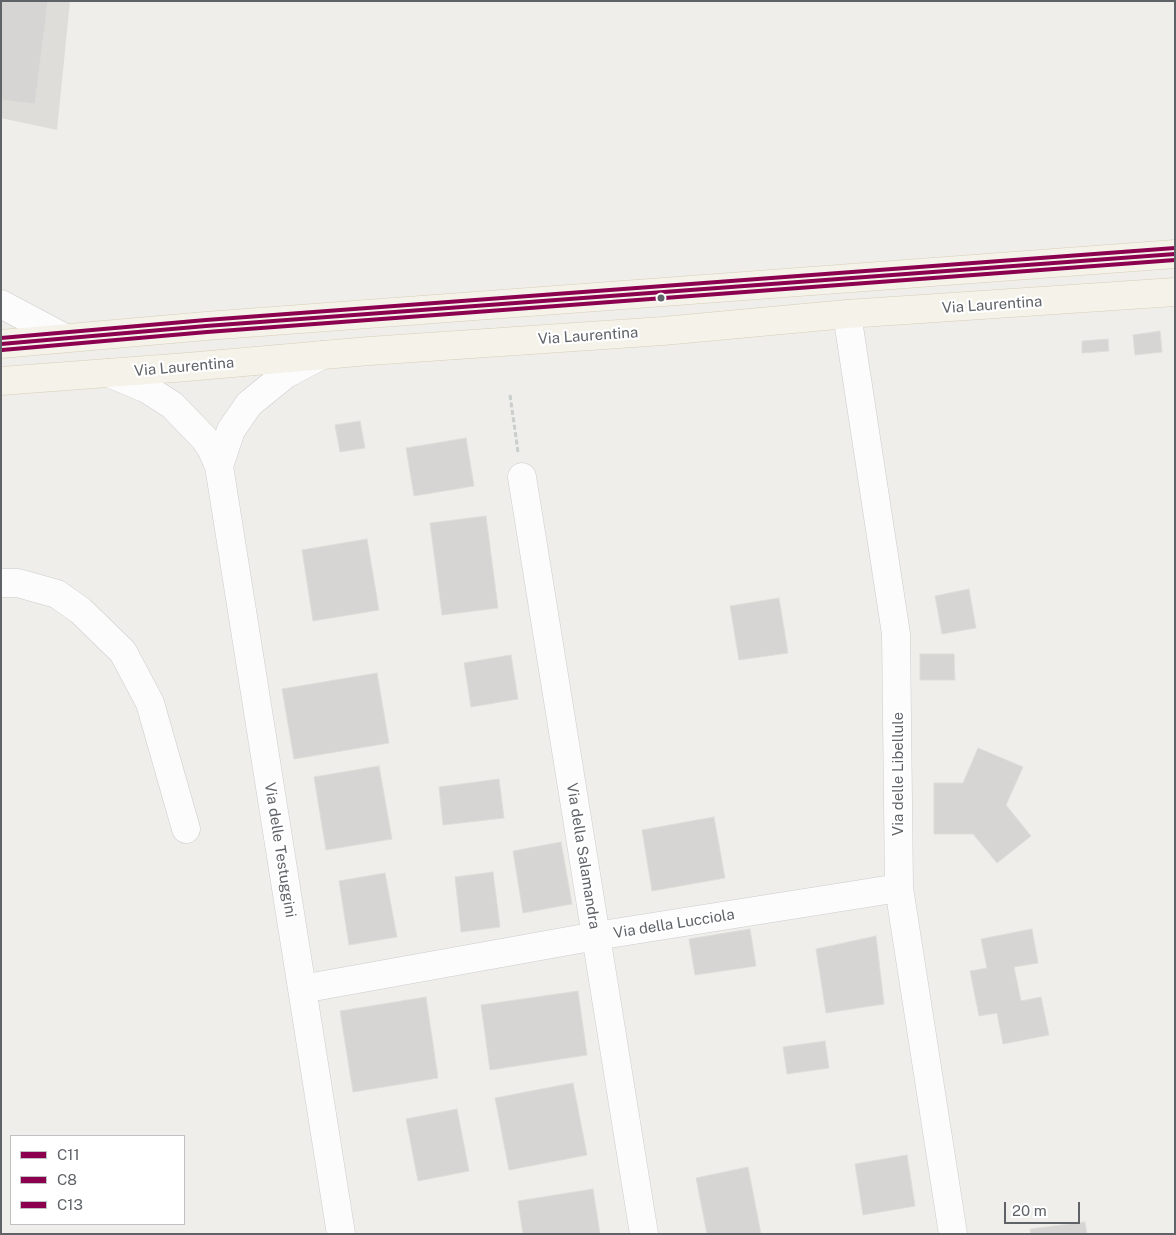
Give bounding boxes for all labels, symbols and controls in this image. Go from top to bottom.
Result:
unlabelled marker [656,293,666,303]
street label: Via Laurentina [941,293,1043,317]
street label: Via Laurentina [537,324,639,348]
street label: Via Laurentina [133,354,235,380]
street label: Via delle Libellule [889,712,907,836]
street label: Via delle Testuggini [260,781,300,919]
street label: Via della Salamandra [563,782,603,930]
street label: Via della Lucciola [612,906,736,942]
legend [10,1135,185,1225]
text: C11 [57,1146,80,1163]
text: C8 [57,1171,77,1188]
scale bar [1006,1192,1082,1224]
text: C13 [57,1196,83,1213]
text: 20 m [1012,1202,1047,1219]

